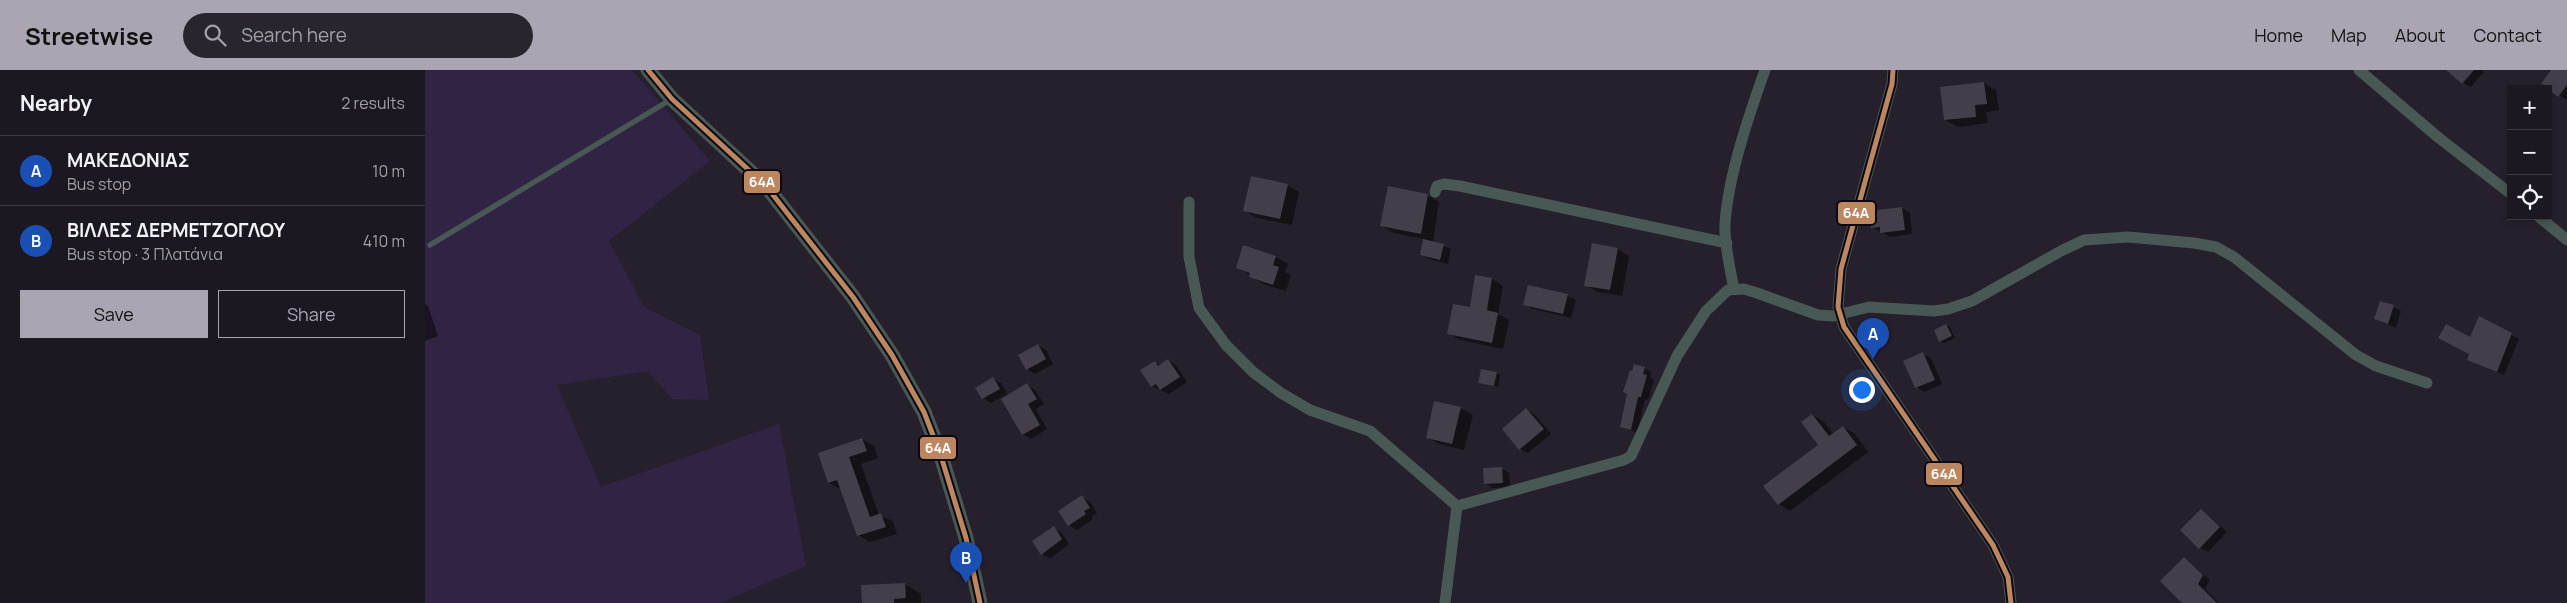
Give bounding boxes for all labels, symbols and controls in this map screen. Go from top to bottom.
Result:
search box [183,13,533,58]
text: Streetwise [25,19,153,52]
icon: search [201,21,229,49]
text: Search here [241,22,347,48]
text: Home [2254,23,2303,47]
text: Map [2331,23,2367,47]
text: About [2395,23,2445,47]
text: Contact [2473,23,2542,47]
map controls [2507,85,2552,220]
button: + [2507,85,2552,130]
text: Nearby [20,89,92,117]
text: 2 results [341,92,405,114]
button: − [2507,130,2552,175]
text: ΜΑΚΕΔΟΝΙΑΣ [67,147,190,173]
text: A [31,160,41,182]
text: 10 m [372,160,405,182]
line badge: 64Α [743,170,781,194]
text: 64Α [749,172,776,191]
text: Bus stop [67,173,131,195]
button: locate [2507,175,2552,220]
line badge: 64Α [1837,201,1876,225]
text: 64Α [1843,203,1870,222]
text: ΒΙΛΛΕΣ ΔΕΡΜΕΤΖΟΓΛΟΥ [67,217,285,243]
text: B [31,230,41,252]
text: 410 m [363,230,405,252]
text: Bus stop · 3 Πλατάνια [67,243,223,265]
button: Save [20,290,208,338]
button: Share [218,290,405,338]
pin: A [1857,318,1889,359]
your location [1849,377,1875,403]
line badge: 64Α [919,436,957,460]
text: 64Α [925,438,952,457]
line badge: 64Α [1925,462,1963,486]
text: 64Α [1931,464,1958,483]
pin: B [950,542,982,583]

